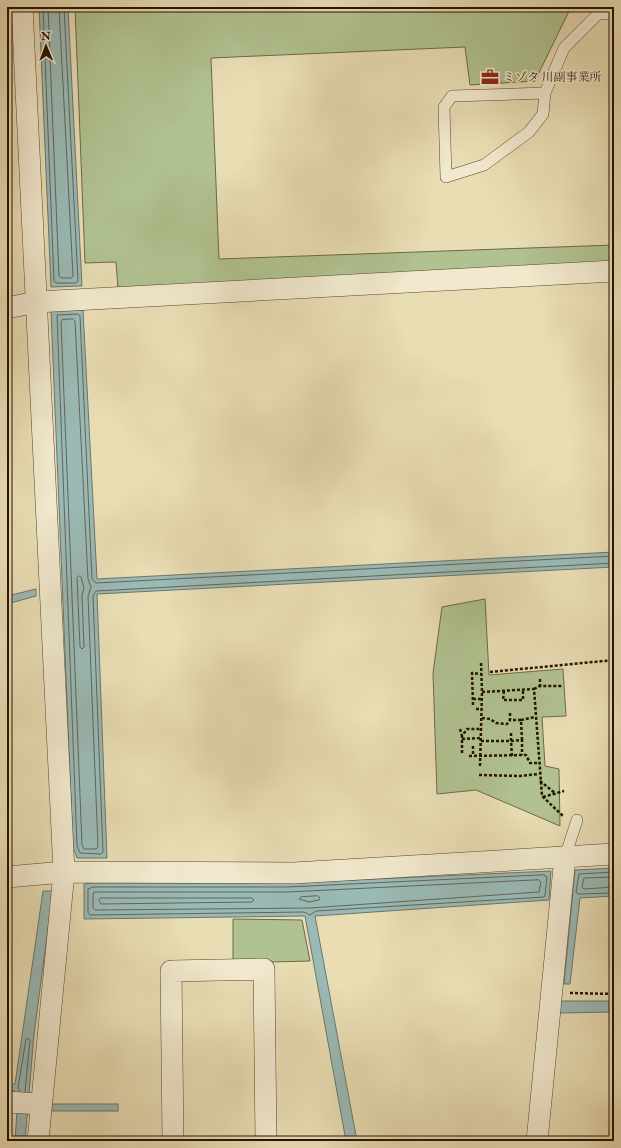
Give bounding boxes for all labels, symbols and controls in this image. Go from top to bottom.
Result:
north arrow [26,26,66,66]
text: N [40,30,52,43]
office icon: ミゾタ 川副事業所 [480,67,500,87]
place label: ミゾタ 川副事業所 [503,70,601,85]

